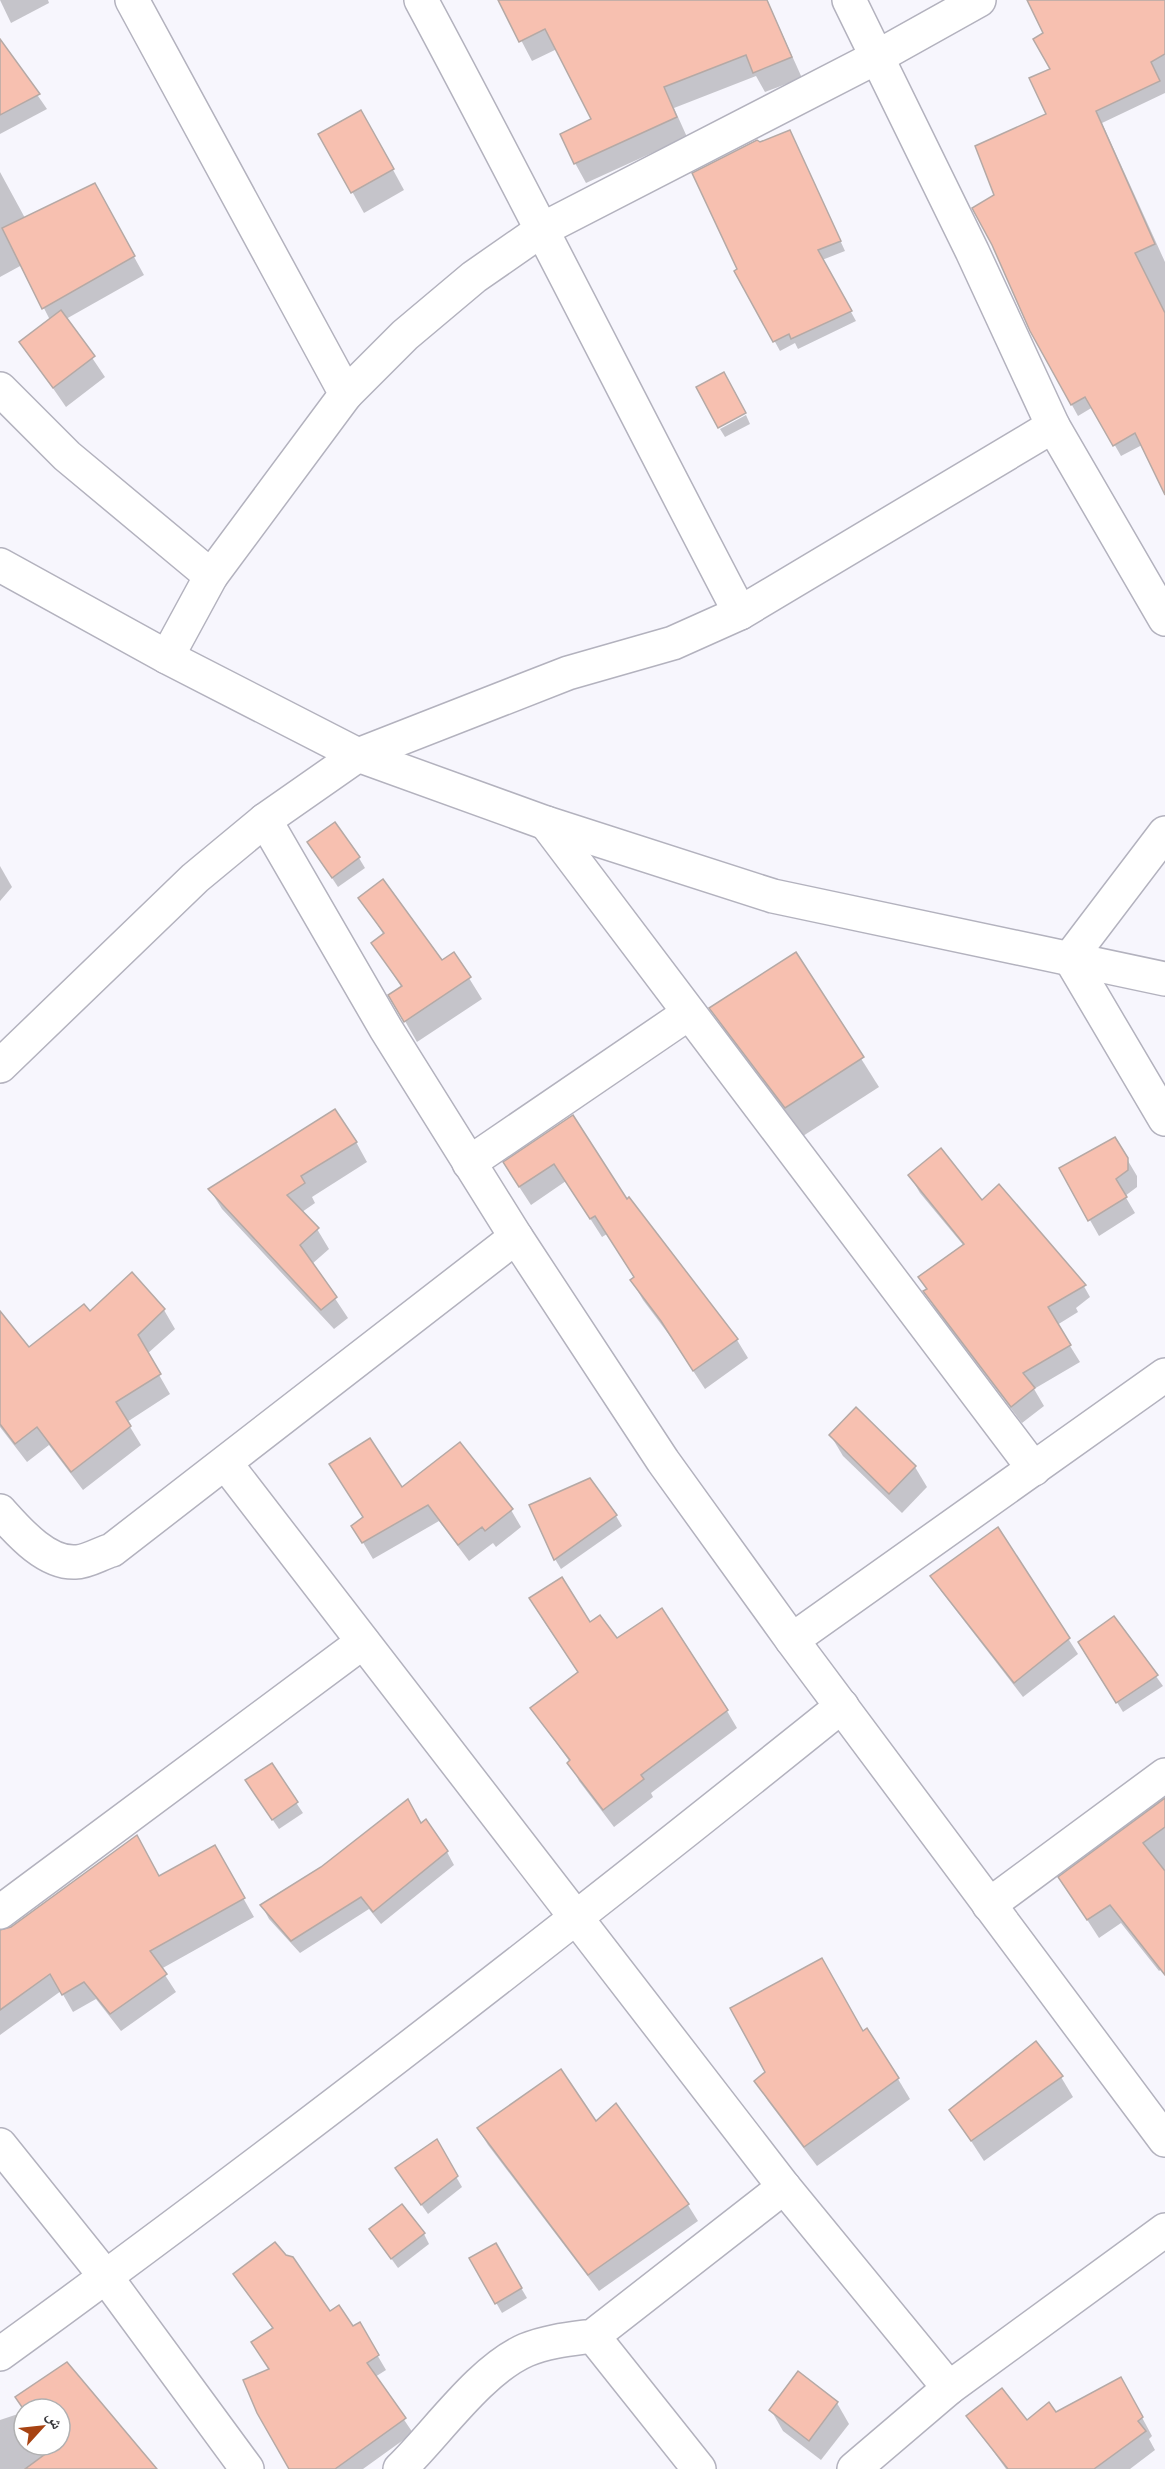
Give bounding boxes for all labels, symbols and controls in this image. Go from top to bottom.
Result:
north arrow [12,2397,72,2457]
text: ش [43,2409,67,2432]

